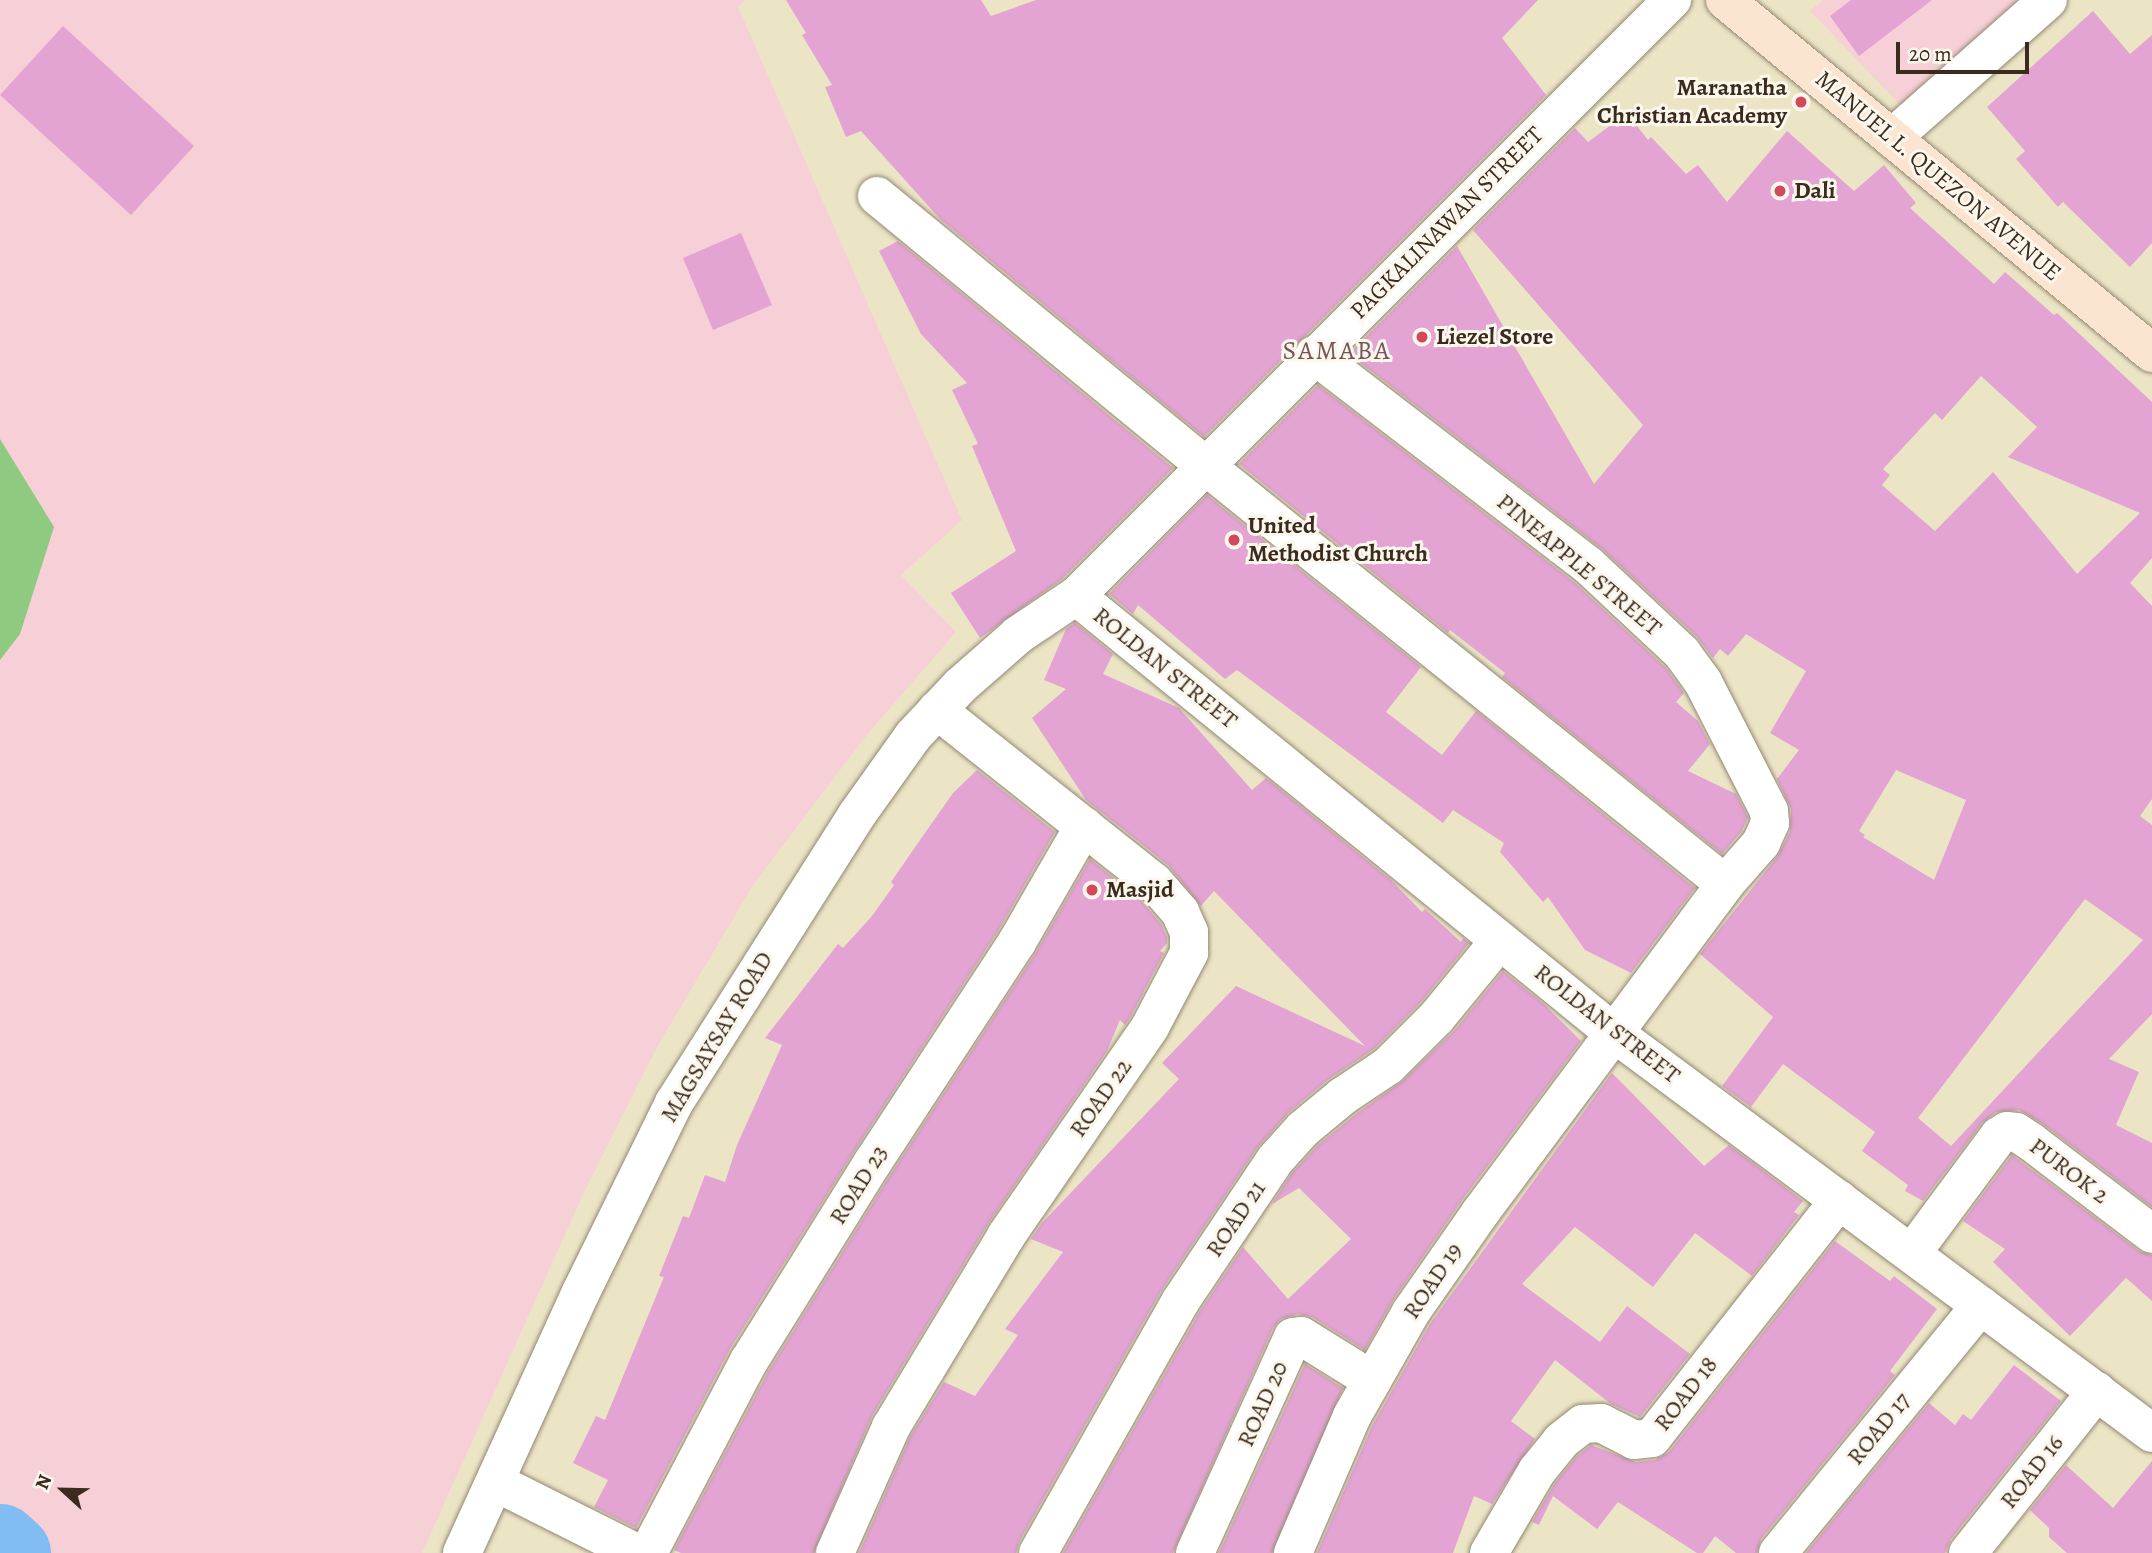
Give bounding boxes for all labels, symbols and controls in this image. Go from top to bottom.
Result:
scale bar [1900,28,2033,72]
text: 20 m [1909,40,1952,68]
street label: MANUEL L. QUEZON AVENUE [1809,65,2067,287]
place label: Maranatha Christian Academy [1597,74,1787,130]
marker: Maranatha Christian Academy [1793,94,1809,110]
street label: PAGKALINAWAN STREET [1345,121,1549,325]
place label: Dali [1794,177,1835,205]
marker: Dali [1772,183,1788,199]
place label: Liezel Store [1436,323,1553,351]
marker: Liezel Store [1414,329,1430,345]
district label: SAMABA [1283,335,1391,367]
street label: PINEAPPLE STREET [1491,488,1667,642]
place label: United Methodist Church [1248,512,1428,568]
marker: United Methodist Church [1226,532,1242,548]
street label: ROLDAN STREET [1087,601,1243,735]
place label: Masjid [1106,876,1174,904]
marker: Masjid [1084,882,1100,898]
street label: MAGSAYSAY ROAD [655,946,779,1128]
street label: ROLDAN STREET [1528,958,1686,1090]
street label: ROAD 22 [1064,1053,1138,1143]
street label: PUROK 2 [2024,1132,2114,1210]
street label: ROAD 23 [824,1140,894,1230]
street label: ROAD 21 [1200,1175,1272,1263]
street label: ROAD 19 [1397,1237,1469,1325]
street label: ROAD 18 [1648,1351,1724,1437]
street label: ROAD 20 [1231,1357,1295,1451]
street label: ROAD 17 [1841,1387,1917,1471]
street label: ROAD 16 [1994,1429,2070,1515]
north arrow [28,1455,98,1525]
text: N [29,1471,58,1493]

